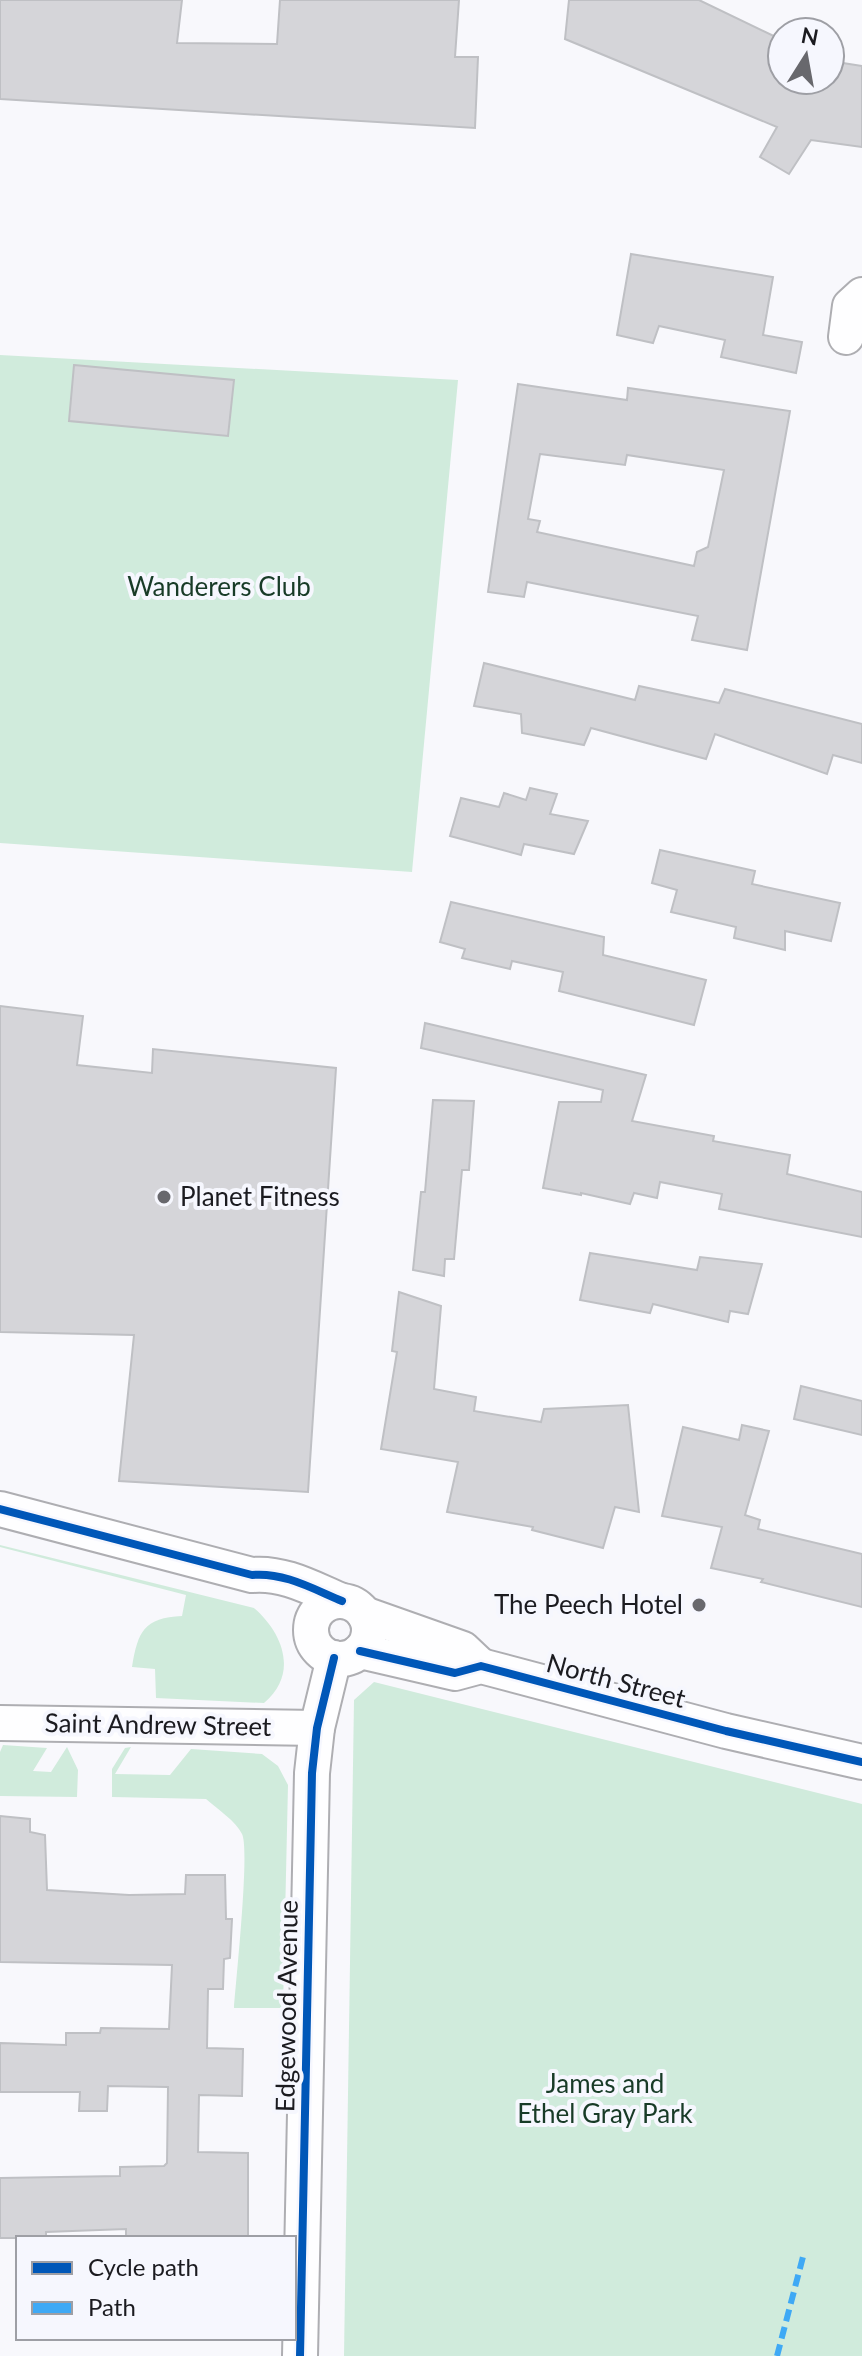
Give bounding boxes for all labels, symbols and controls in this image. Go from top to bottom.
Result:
north arrow [766,16,846,96]
text: N [799,21,821,51]
park label: Wanderers Club [127,570,311,602]
place label: Planet Fitness [180,1180,340,1212]
marker: Planet Fitness [155,1188,173,1206]
place label: The Peech Hotel [494,1588,683,1620]
marker: The Peech Hotel [690,1596,708,1614]
street label: North Street [543,1646,690,1714]
street label: Saint Andrew Street [44,1706,272,1742]
street label: Edgewood Avenue [268,1900,304,2112]
park label: James and Ethel Gray Park [517,2067,694,2129]
legend [16,2236,296,2340]
text: Cycle path [88,2252,199,2281]
text: Path [88,2292,136,2321]

